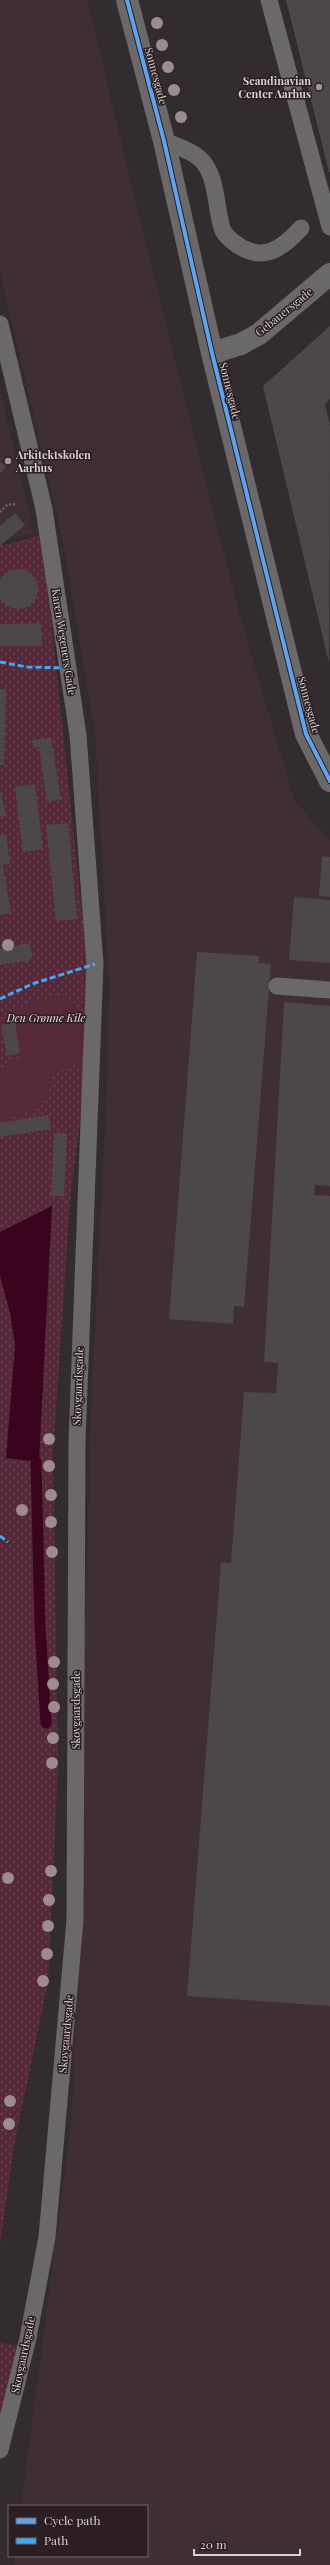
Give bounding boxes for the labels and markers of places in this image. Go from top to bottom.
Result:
place label: Scandinavian Center Aarhus [238,73,311,101]
marker: Scandinavian Center Aarhus [314,82,324,92]
place label: Arkitektskolen Aarhus [15,447,91,475]
marker: Arkitektskolen Aarhus [3,456,13,466]

